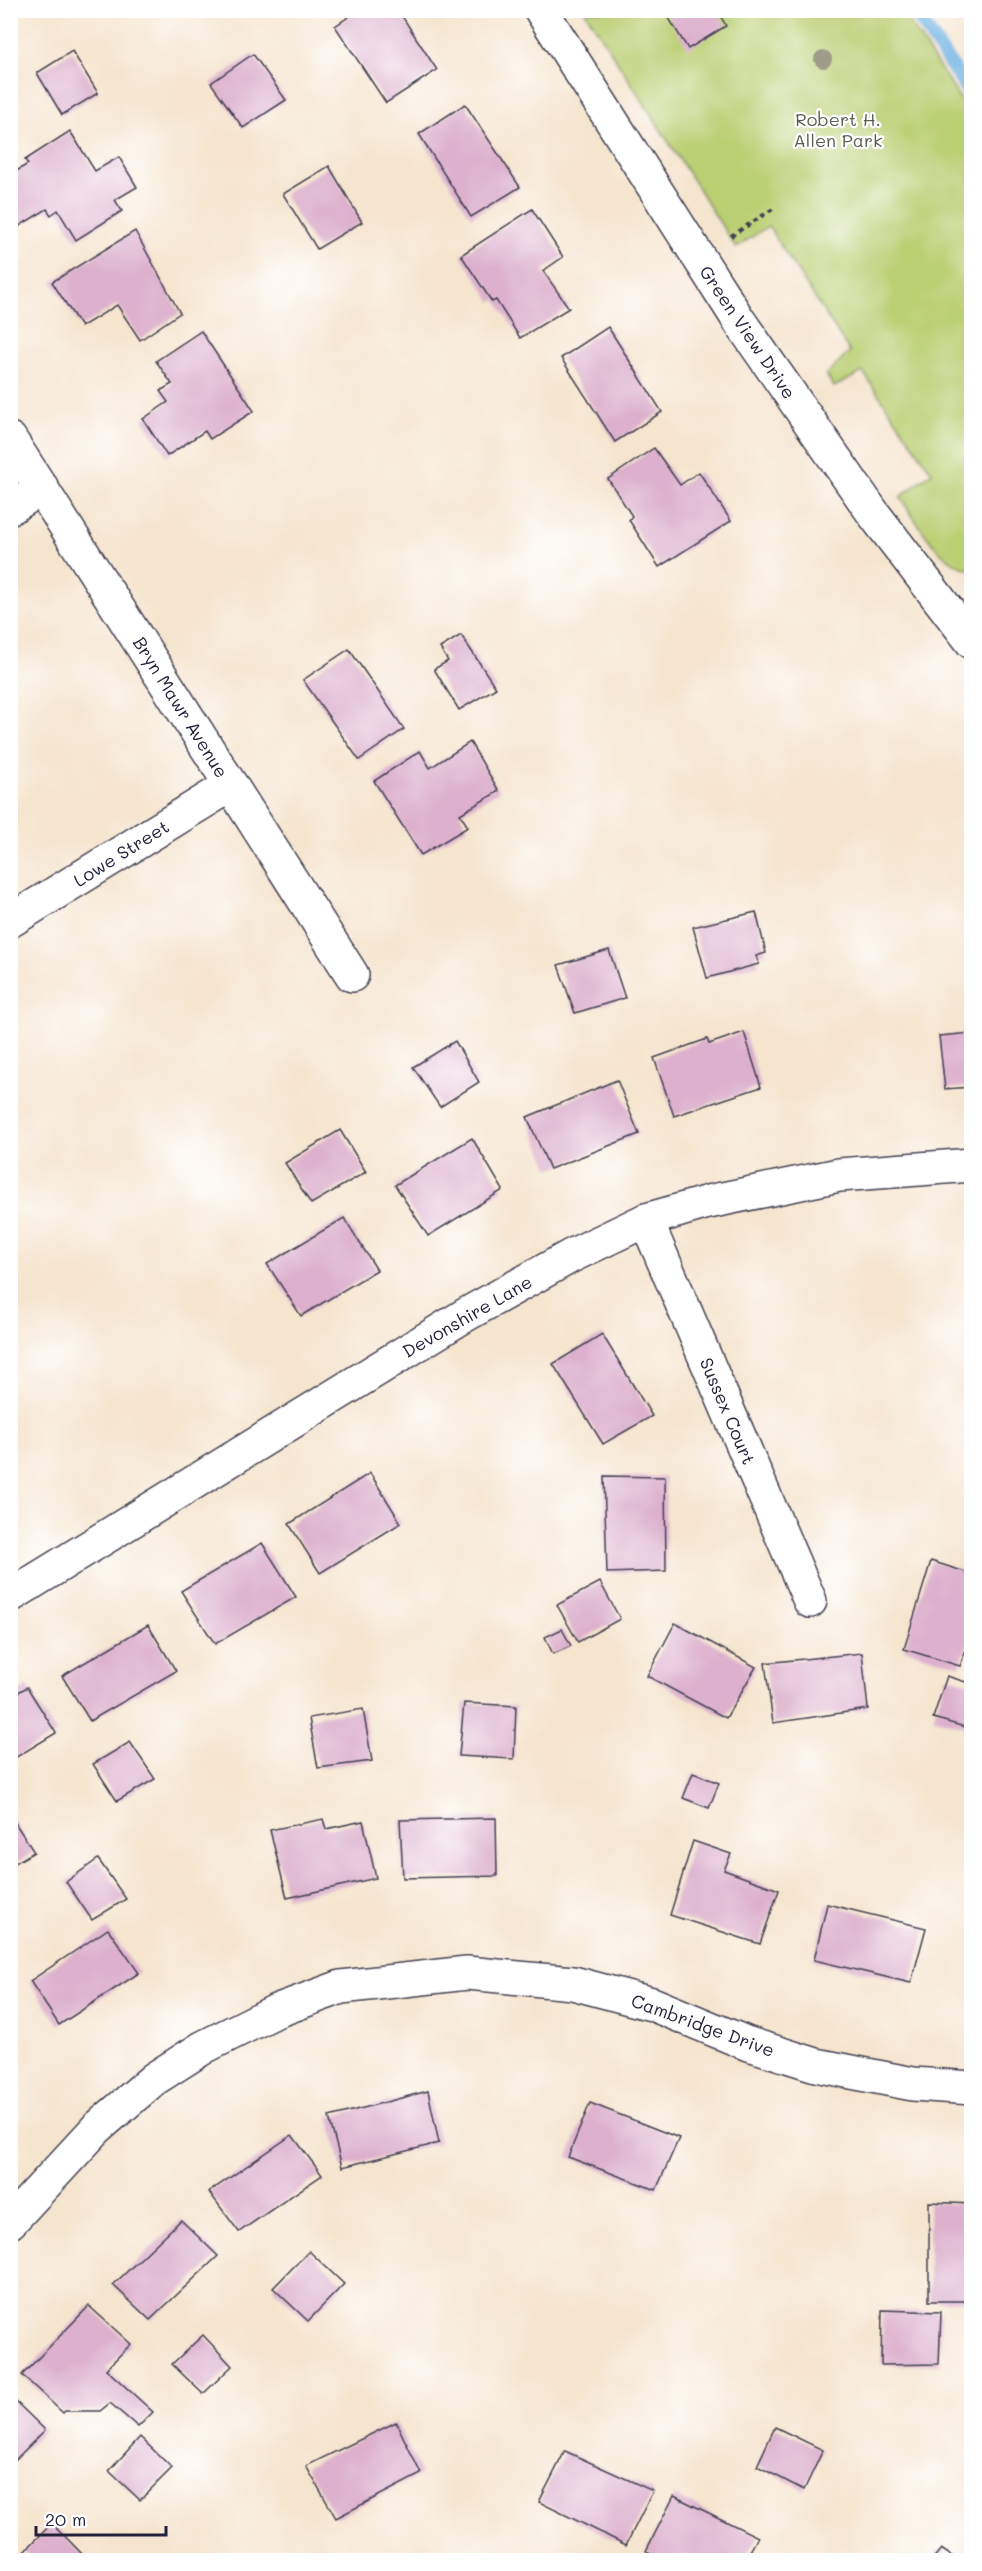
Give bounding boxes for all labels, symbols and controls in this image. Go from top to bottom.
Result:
park label: Robert H. Allen Park [793,107,883,152]
street label: Green View Drive [694,261,802,403]
street label: Bryn Mawr Avenue [128,632,234,782]
street label: Lowe Street [69,814,173,892]
street label: Devonshire Lane [398,1269,536,1363]
street label: Sussex Court [695,1354,761,1468]
street label: Cambridge Drive [628,1988,778,2062]
scale bar [36,2499,166,2537]
text: 20 m [45,2507,86,2531]

